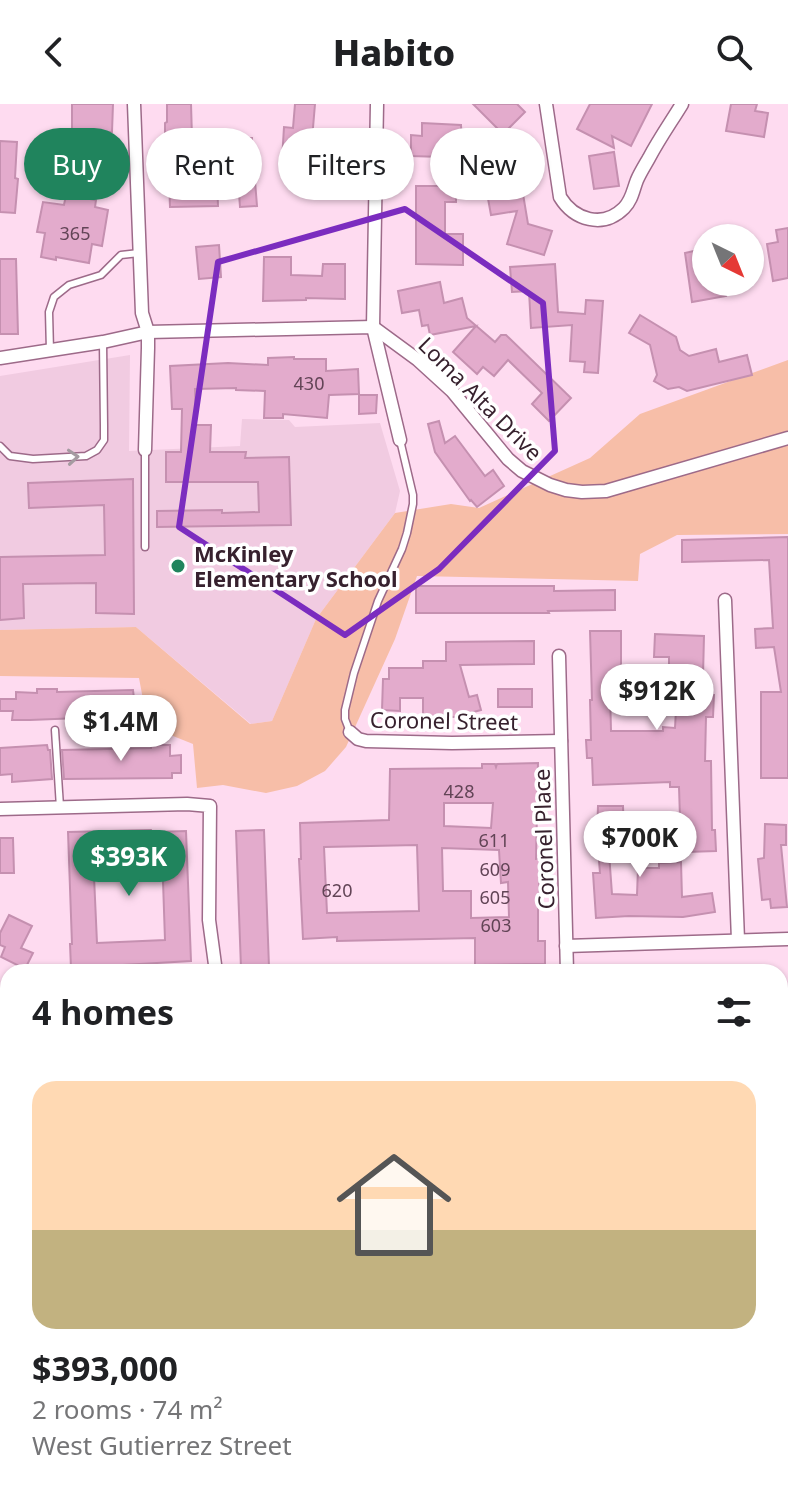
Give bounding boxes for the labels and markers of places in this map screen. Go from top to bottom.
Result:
place label: McKinley Elementary School [194,538,398,593]
marker: McKinley Elementary School [169,557,187,575]
pin: $912K [601,664,713,732]
pin: $1.4M [65,695,177,763]
pin: $700K [584,811,696,879]
pin: $393K [73,830,185,898]

